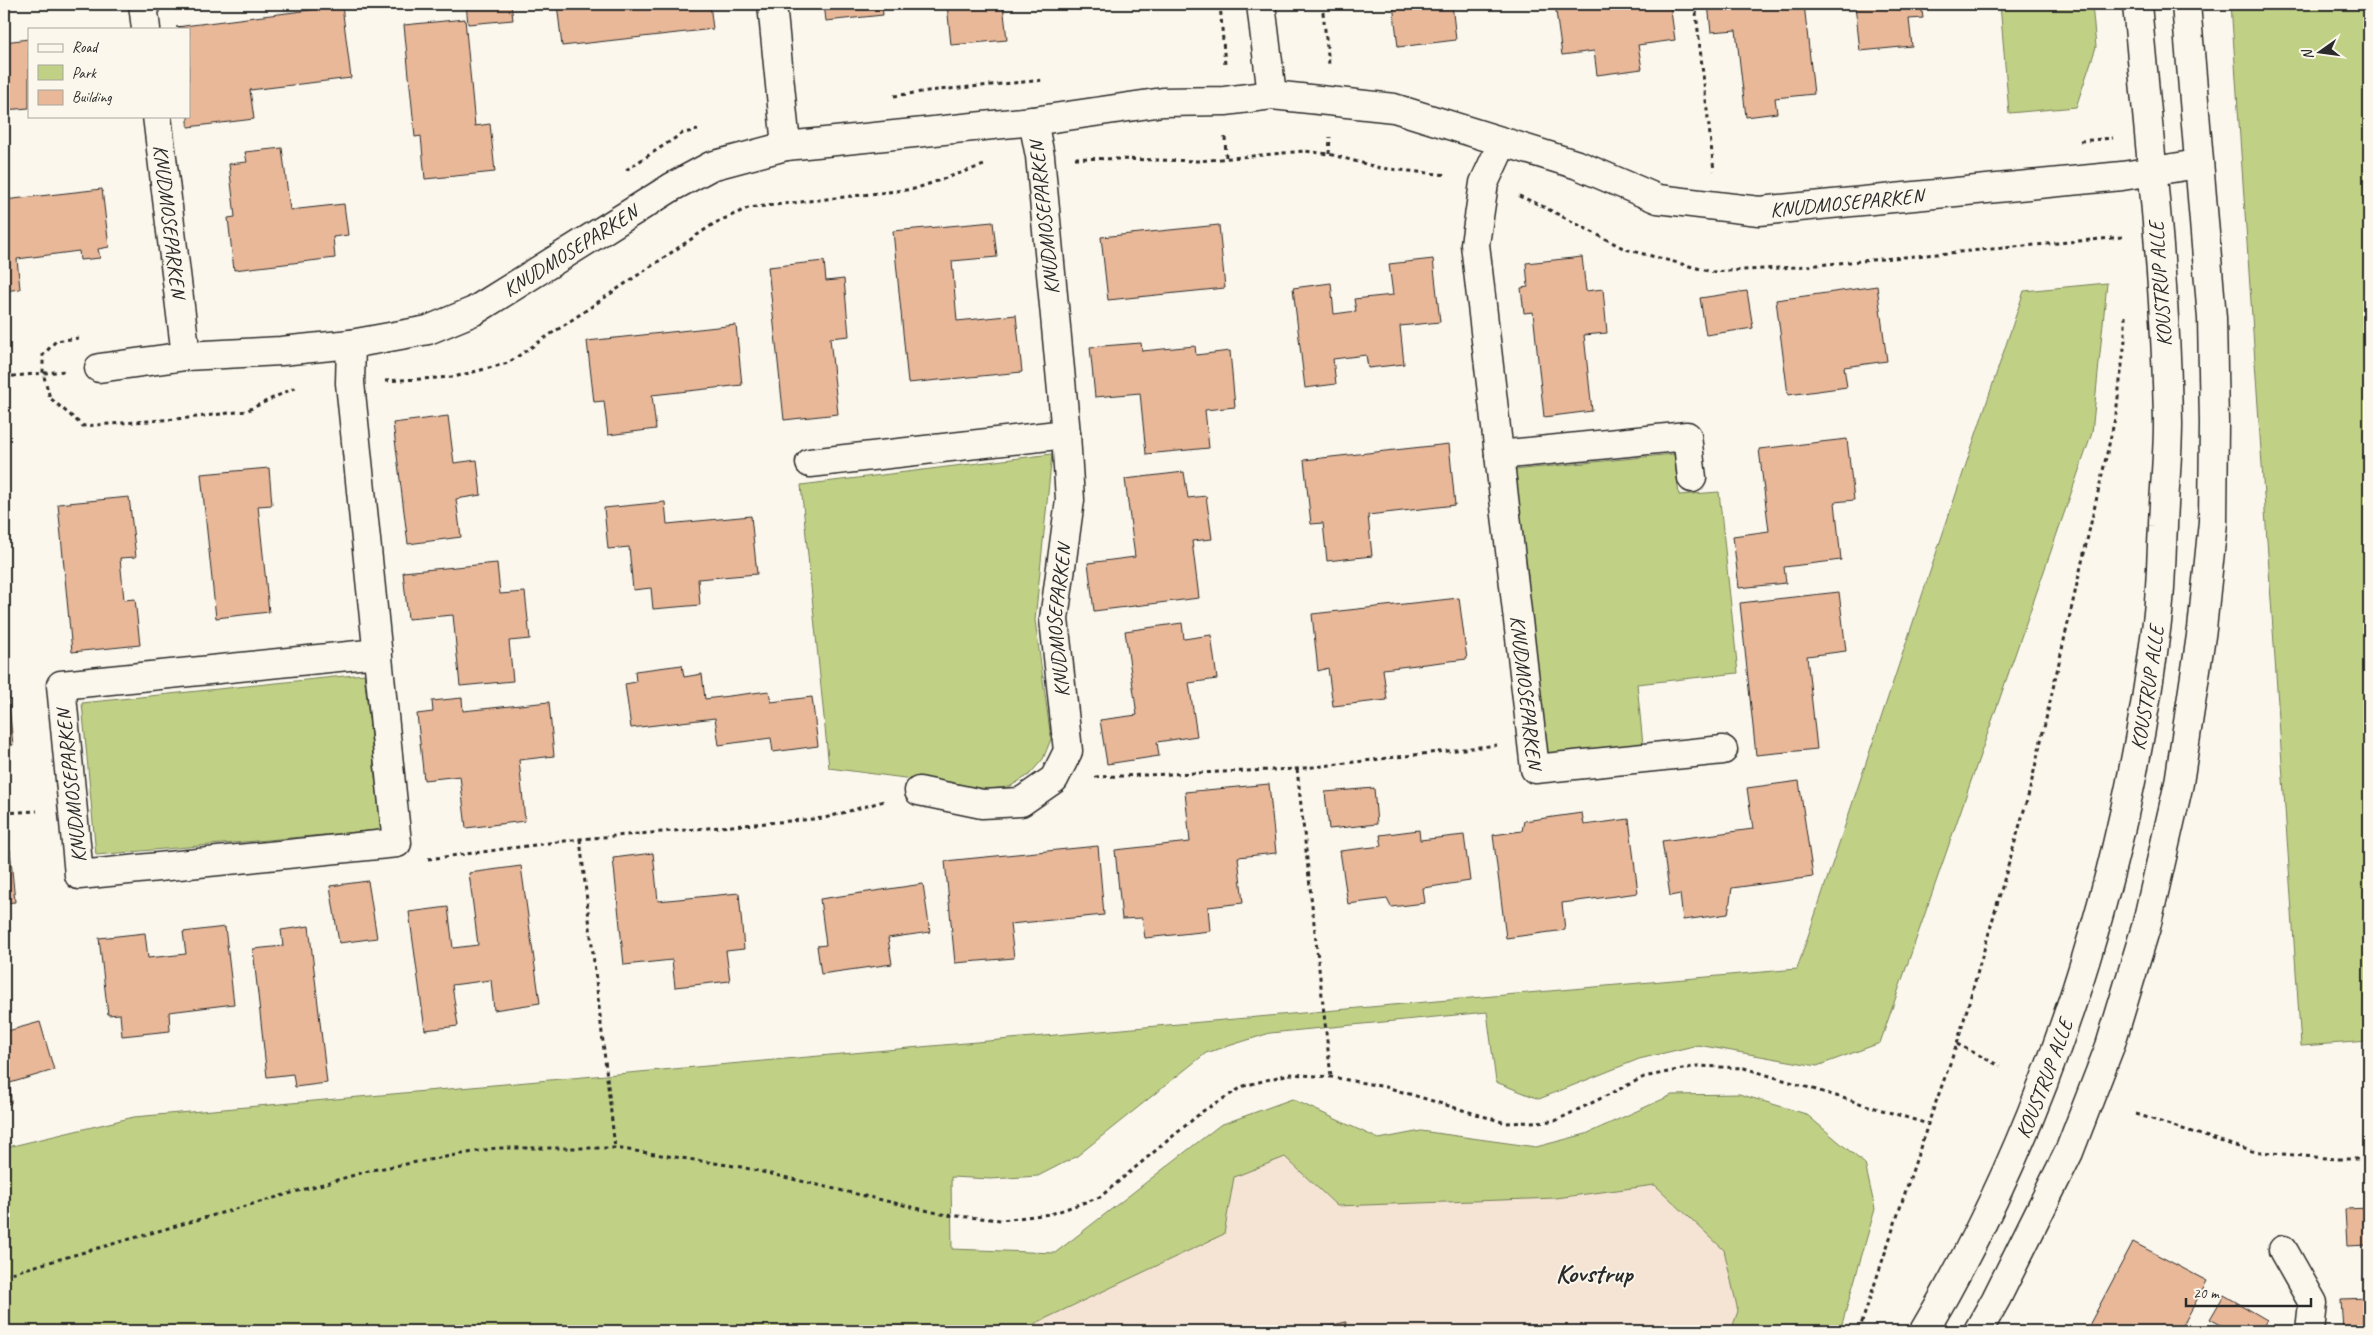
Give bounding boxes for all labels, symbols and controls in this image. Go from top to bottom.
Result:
legend [28,28,190,118]
north arrow [2296,28,2346,78]
text: Road [72,38,99,57]
text: N [2298,47,2317,61]
text: Park [72,64,97,83]
text: Building [72,88,112,107]
street label: KNUDMOSEPARKEN [1023,137,1065,296]
street label: KNUDMOSEPARKEN [148,143,192,302]
street label: KNUDMOSEPARKEN [1769,182,1928,223]
street label: KNUDMOSEPARKEN [498,197,645,303]
street label: KOUSTRUP ALLE [2142,218,2177,347]
street label: KNUDMOSEPARKEN [1041,540,1077,699]
street label: KNUDMOSEPARKEN [1505,614,1548,773]
street label: KOUSTRUP ALLE [2124,622,2170,752]
street label: KNUDMOSEPARKEN [50,705,92,864]
street label: KOUSTRUP ALLE [2010,1013,2079,1142]
district label: Kovstrup [1556,1257,1634,1290]
scale bar [2186,1275,2310,1307]
text: 20 m [2193,1284,2220,1303]

